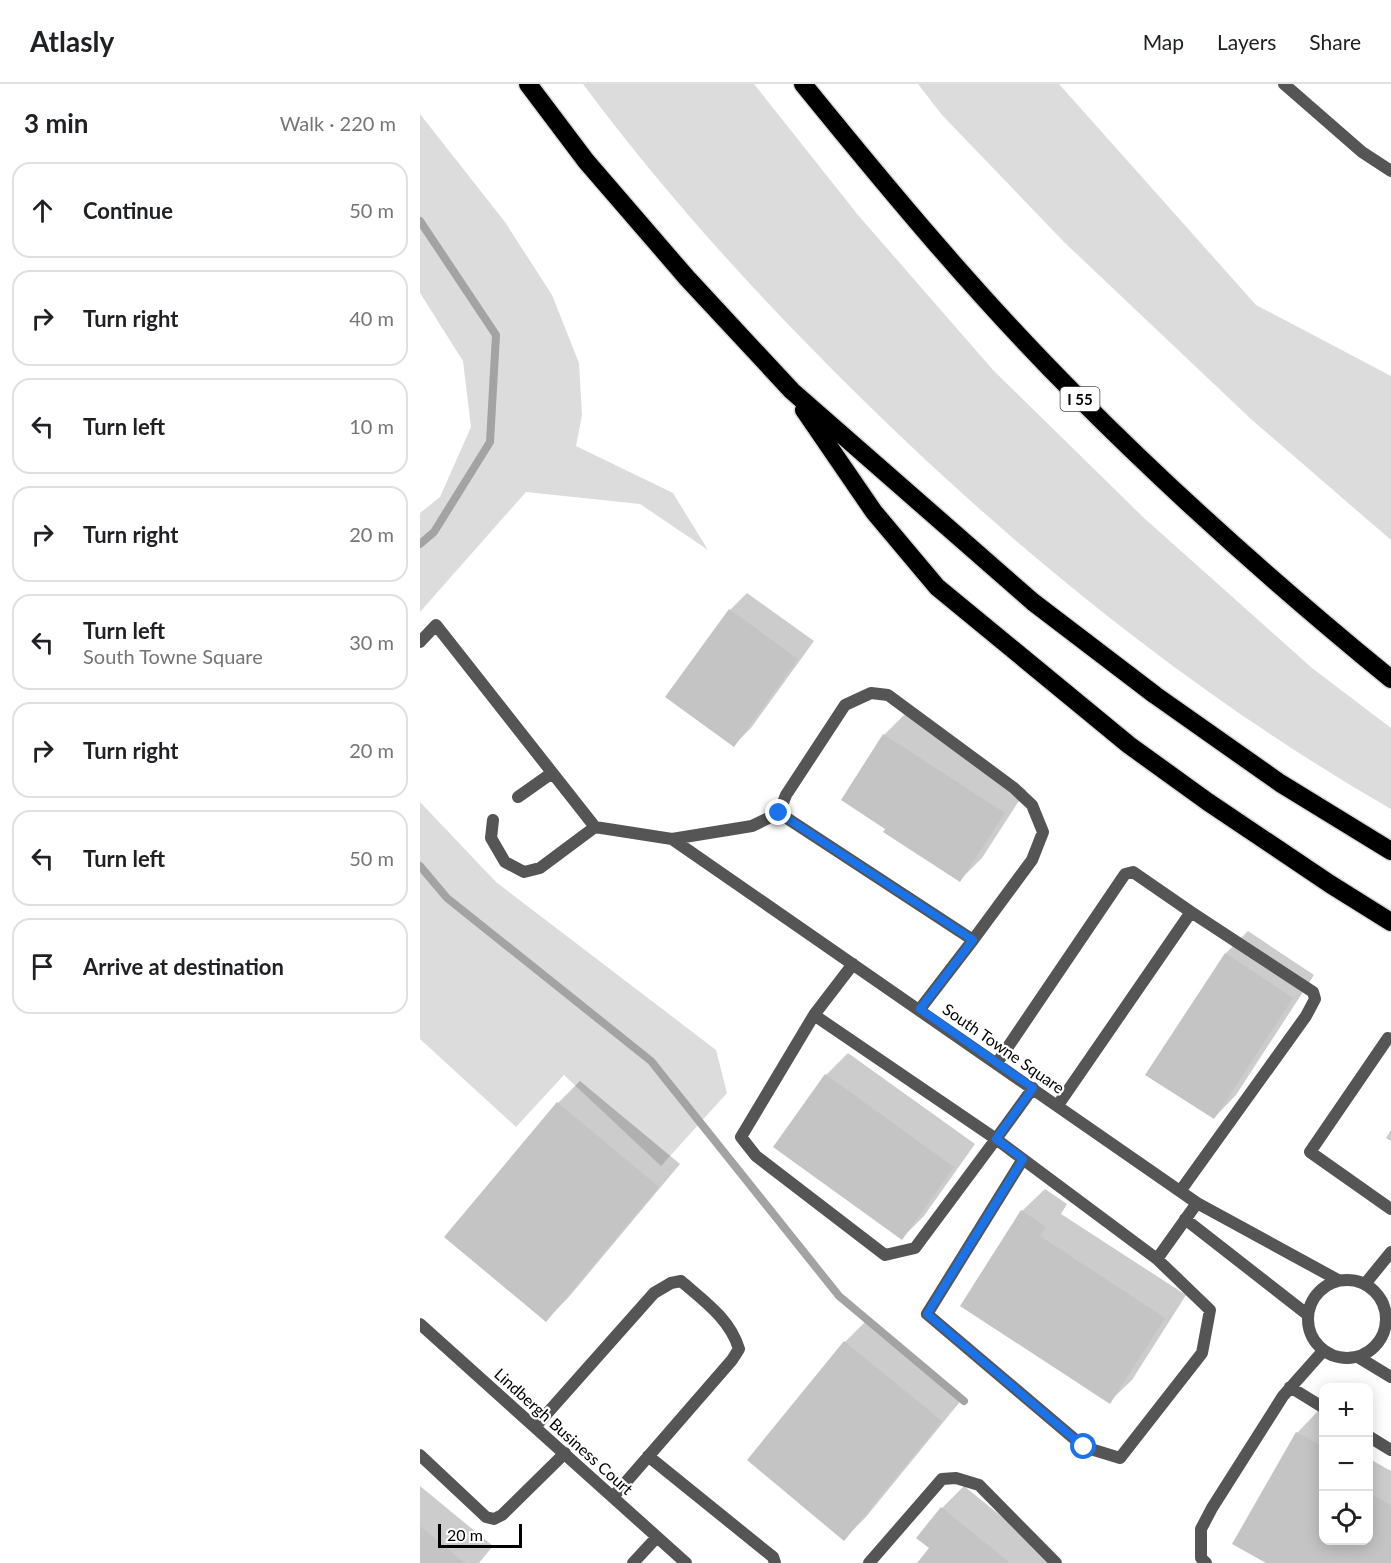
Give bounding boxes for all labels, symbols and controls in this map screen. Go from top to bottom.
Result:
text: Atlasly [30,24,114,58]
text: Map [1143,29,1184,54]
text: Layers [1217,29,1276,54]
text: Share [1309,29,1361,54]
text: 3 min [24,107,88,139]
text: Walk · 220 m [280,111,396,135]
icon: ahead [26,194,59,227]
text: Continue [83,197,173,224]
text: 50 m [349,198,394,222]
icon: right [26,302,59,335]
text: Turn right [83,305,178,332]
text: 40 m [349,306,394,330]
road number: I 55 [1060,387,1100,411]
icon: left [26,410,59,443]
text: Turn left [83,413,165,440]
text: 10 m [349,414,394,438]
icon: right [26,518,59,551]
text: Turn right [83,521,178,548]
text: 20 m [349,522,394,546]
text: Turn left [83,617,165,644]
icon: left [26,626,59,659]
text: 30 m [349,630,394,654]
text: South Towne Square [83,644,263,668]
icon: right [26,734,59,767]
text: Turn right [83,737,178,764]
text: 20 m [349,738,394,762]
route end [765,799,791,825]
icon: left [26,842,59,875]
text: Turn left [83,845,165,872]
text: 50 m [349,846,394,870]
icon: arrive [26,950,59,983]
text: Arrive at destination [83,953,284,980]
street label: South Towne Square [940,999,1068,1097]
street label: Lindbergh Business Court [491,1364,637,1498]
map controls [1319,1383,1373,1545]
button: + [1319,1383,1373,1437]
route start [1070,1433,1096,1459]
button: − [1319,1437,1373,1491]
button: locate [1319,1491,1373,1545]
scale bar [438,1521,522,1548]
text: 20 m [447,1525,483,1544]

